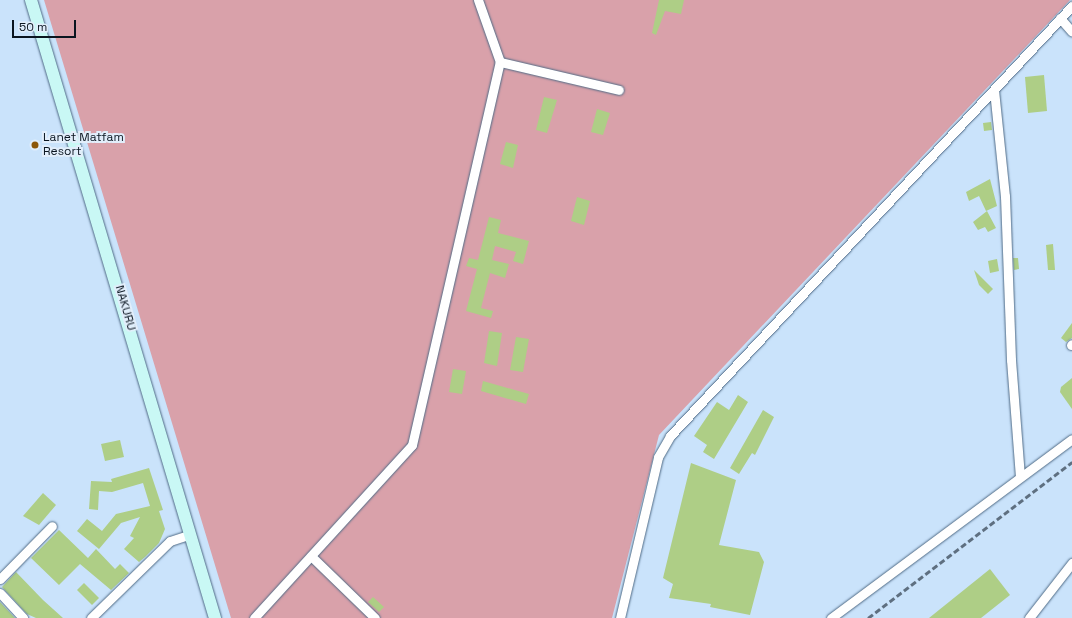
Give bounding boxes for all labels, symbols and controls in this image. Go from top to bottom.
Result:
scale bar [14,12,78,38]
text: 50 m [19,19,47,35]
place label: Lanet Matfam Resort [43,131,124,159]
marker: Lanet Matfam Resort [30,140,40,150]
street label: NAKURU [112,284,138,332]

